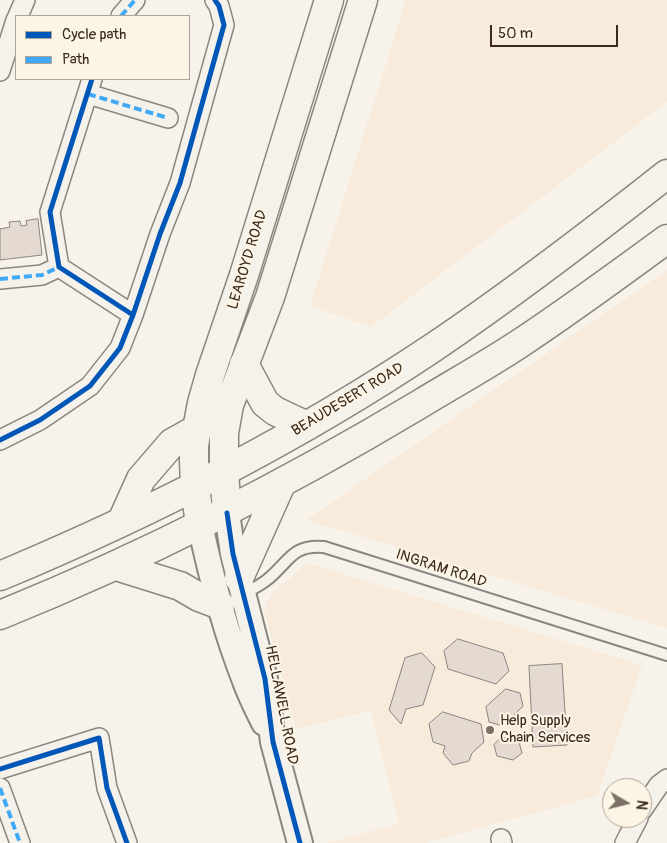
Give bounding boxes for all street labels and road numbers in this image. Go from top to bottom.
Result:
street label: LEAROYD ROAD [224,208,272,312]
street label: BEAUDESERT ROAD [289,359,407,441]
street label: INGRAM ROAD [393,546,489,592]
street label: HELLAWELL ROAD [261,644,301,766]

